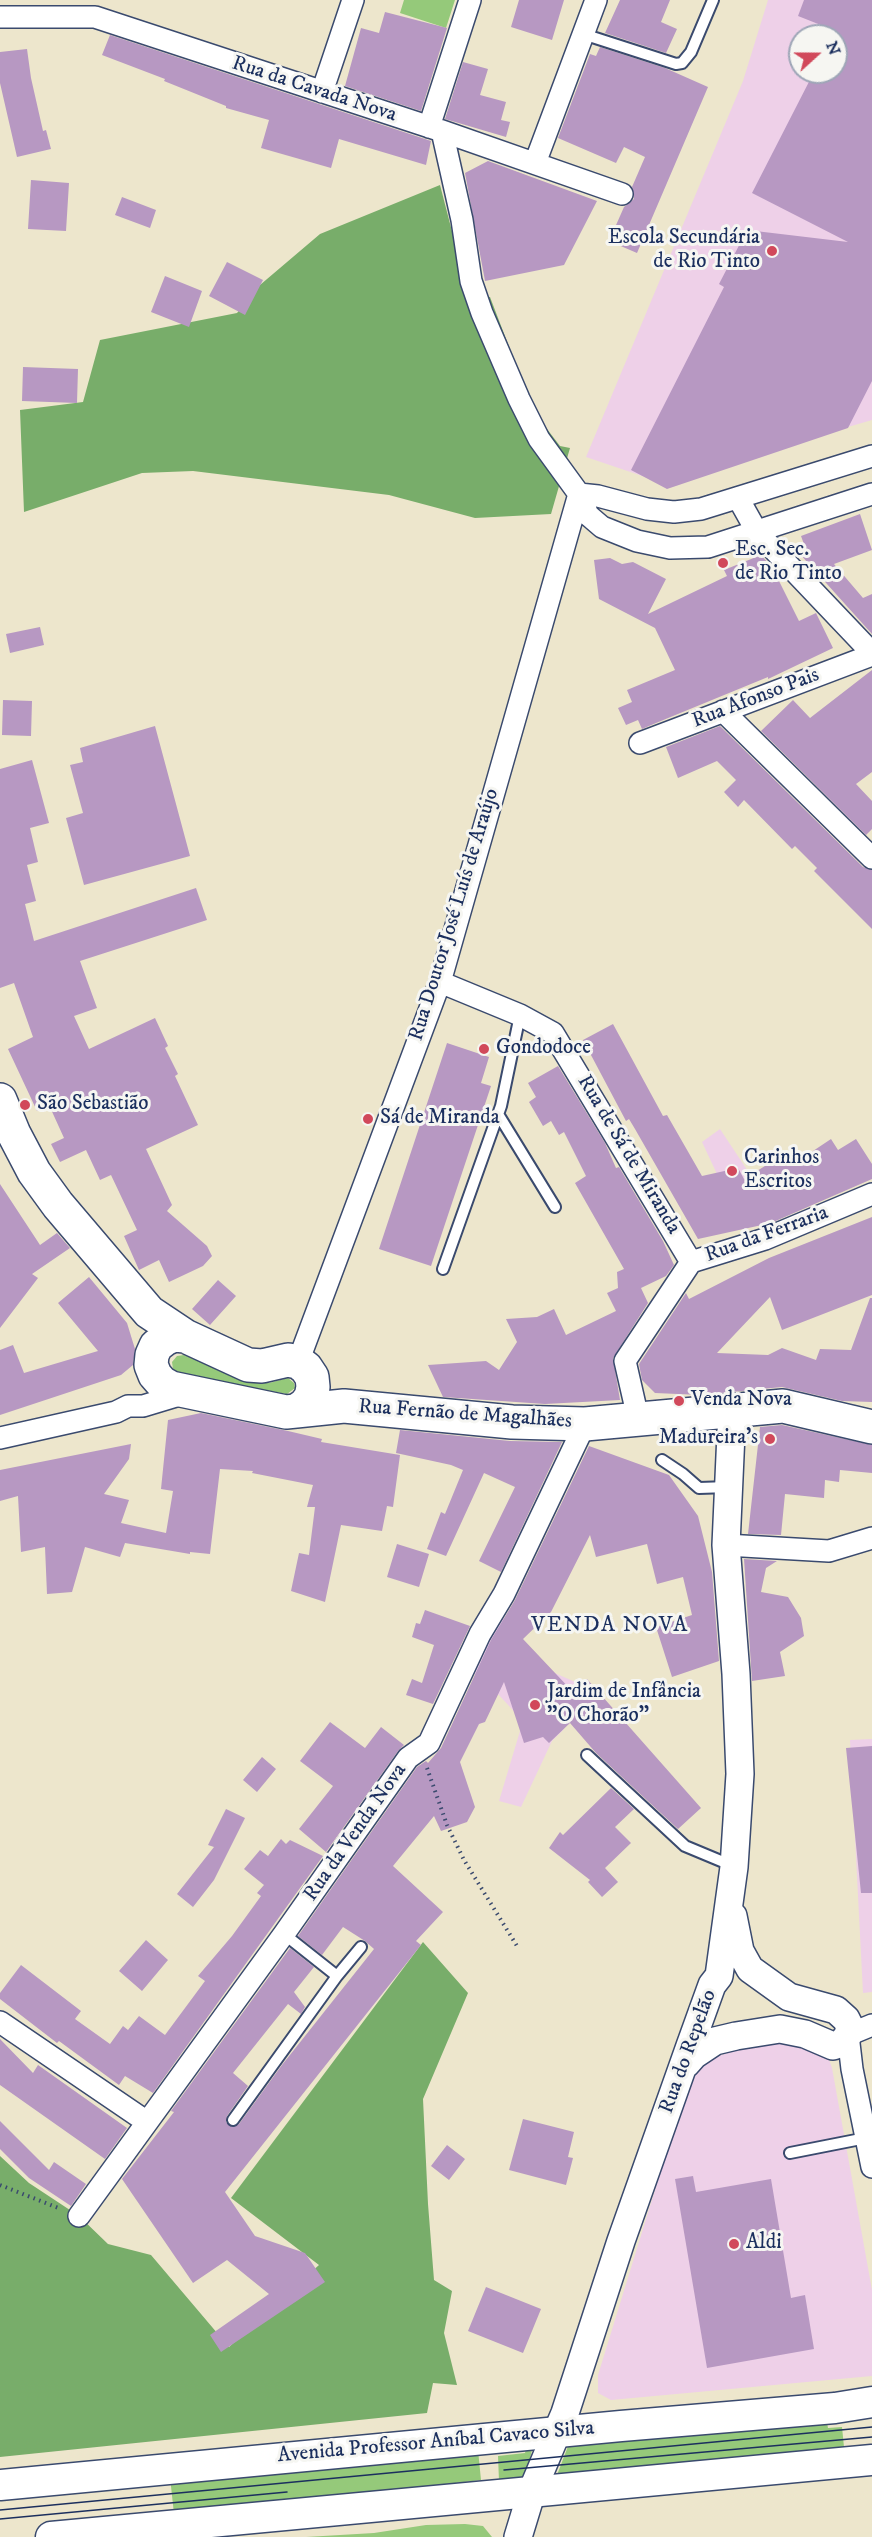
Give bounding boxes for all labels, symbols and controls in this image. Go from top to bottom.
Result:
north arrow [788,24,848,84]
text: N [821,39,845,58]
street label: Rua da Cavada Nova [229,52,399,128]
place label: Escola Secundária de Rio Tinto [608,226,760,276]
marker: Escola Secundária de Rio Tinto [765,244,779,258]
place label: Esc. Sec. de Rio Tinto [735,538,842,588]
marker: Esc. Sec. de Rio Tinto [716,556,730,570]
street label: Rua Afonso Pais [689,663,823,735]
street label: Rua Doutor José Luís de Araújo [405,786,505,1044]
place label: Gondodoce [496,1036,591,1062]
marker: Gondodoce [477,1042,491,1056]
street label: Rua de Sá de Miranda [571,1071,685,1239]
place label: São Sebastião [37,1092,148,1118]
marker: São Sebastião [18,1098,32,1112]
place label: Sá de Miranda [380,1106,500,1132]
marker: Sá de Miranda [361,1112,375,1126]
place label: Carinhos Escritos [744,1146,819,1196]
marker: Carinhos Escritos [725,1164,739,1178]
street label: Rua da Ferraria [702,1201,832,1269]
place label: Venda Nova [691,1388,792,1414]
marker: Venda Nova [672,1394,686,1408]
street label: Rua Fernão de Magalhães [357,1395,573,1435]
place label: Madureira's [659,1426,758,1452]
marker: Madureira's [763,1432,777,1446]
district label: VENDA NOVA [531,1613,689,1639]
place label: Jardim de Infância "O Chorão" [547,1680,701,1730]
marker: Jardim de Infância "O Chorão" [528,1698,542,1712]
street label: Rua da Venda Nova [299,1759,413,1907]
street label: Rua do Repelão [655,1987,723,2117]
place label: Aldi [746,2231,782,2257]
marker: Aldi [727,2237,741,2251]
street label: Avenida Professor Aníbal Cavaco Silva [277,2417,595,2469]

